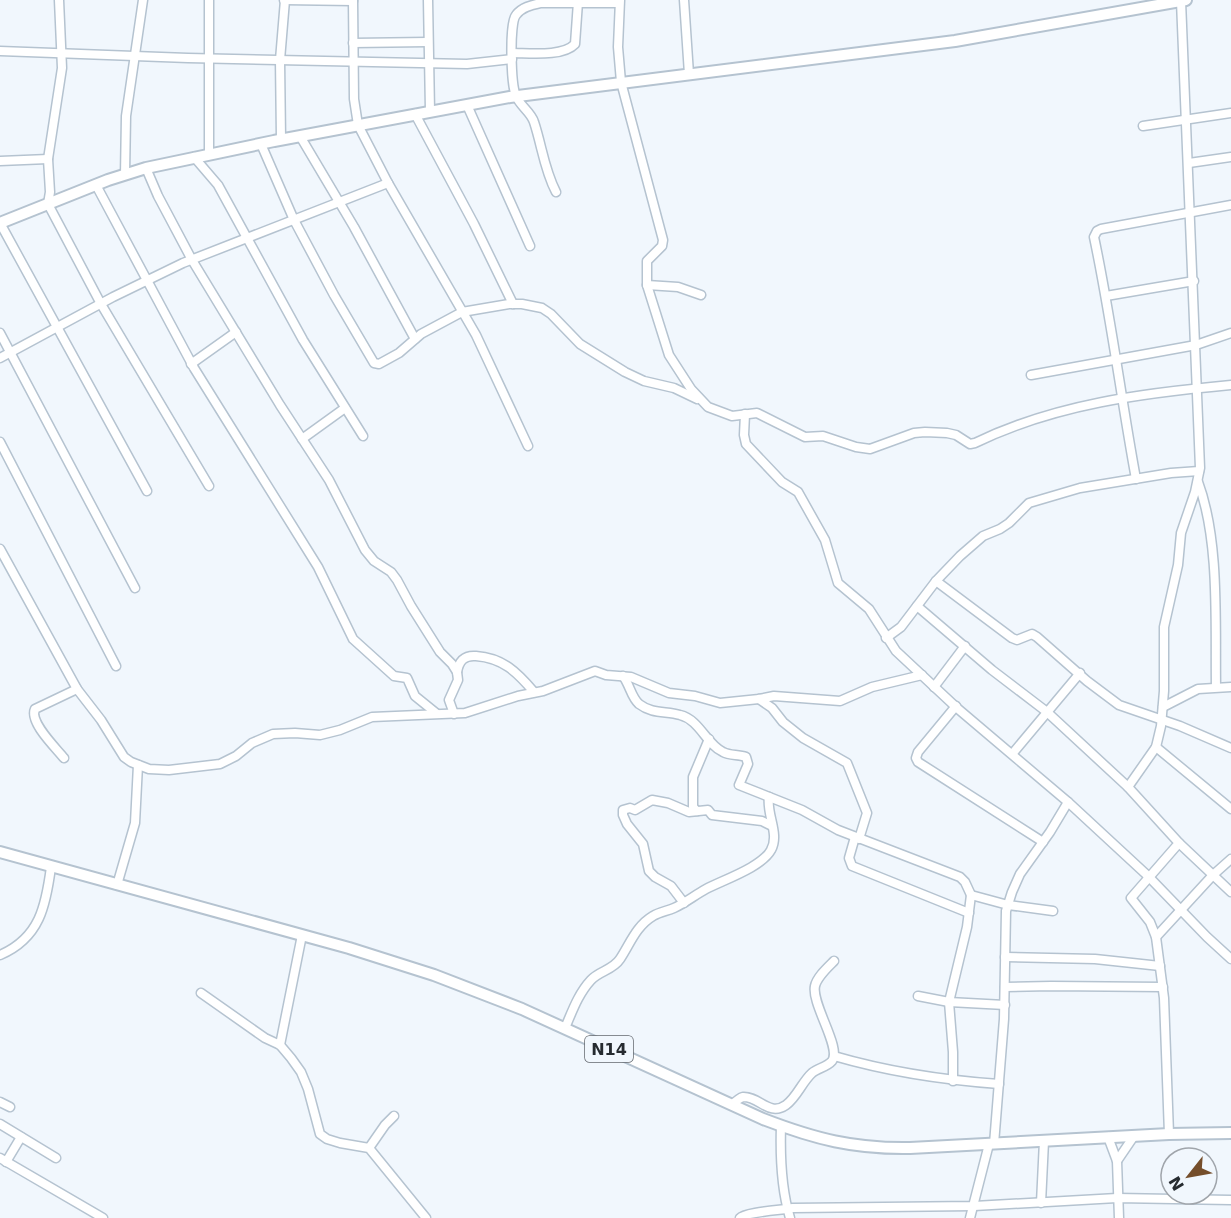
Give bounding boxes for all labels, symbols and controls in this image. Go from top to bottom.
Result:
road number: N14 [585,1036,633,1062]
north arrow [1159,1146,1219,1206]
text: N [1165,1173,1188,1194]

